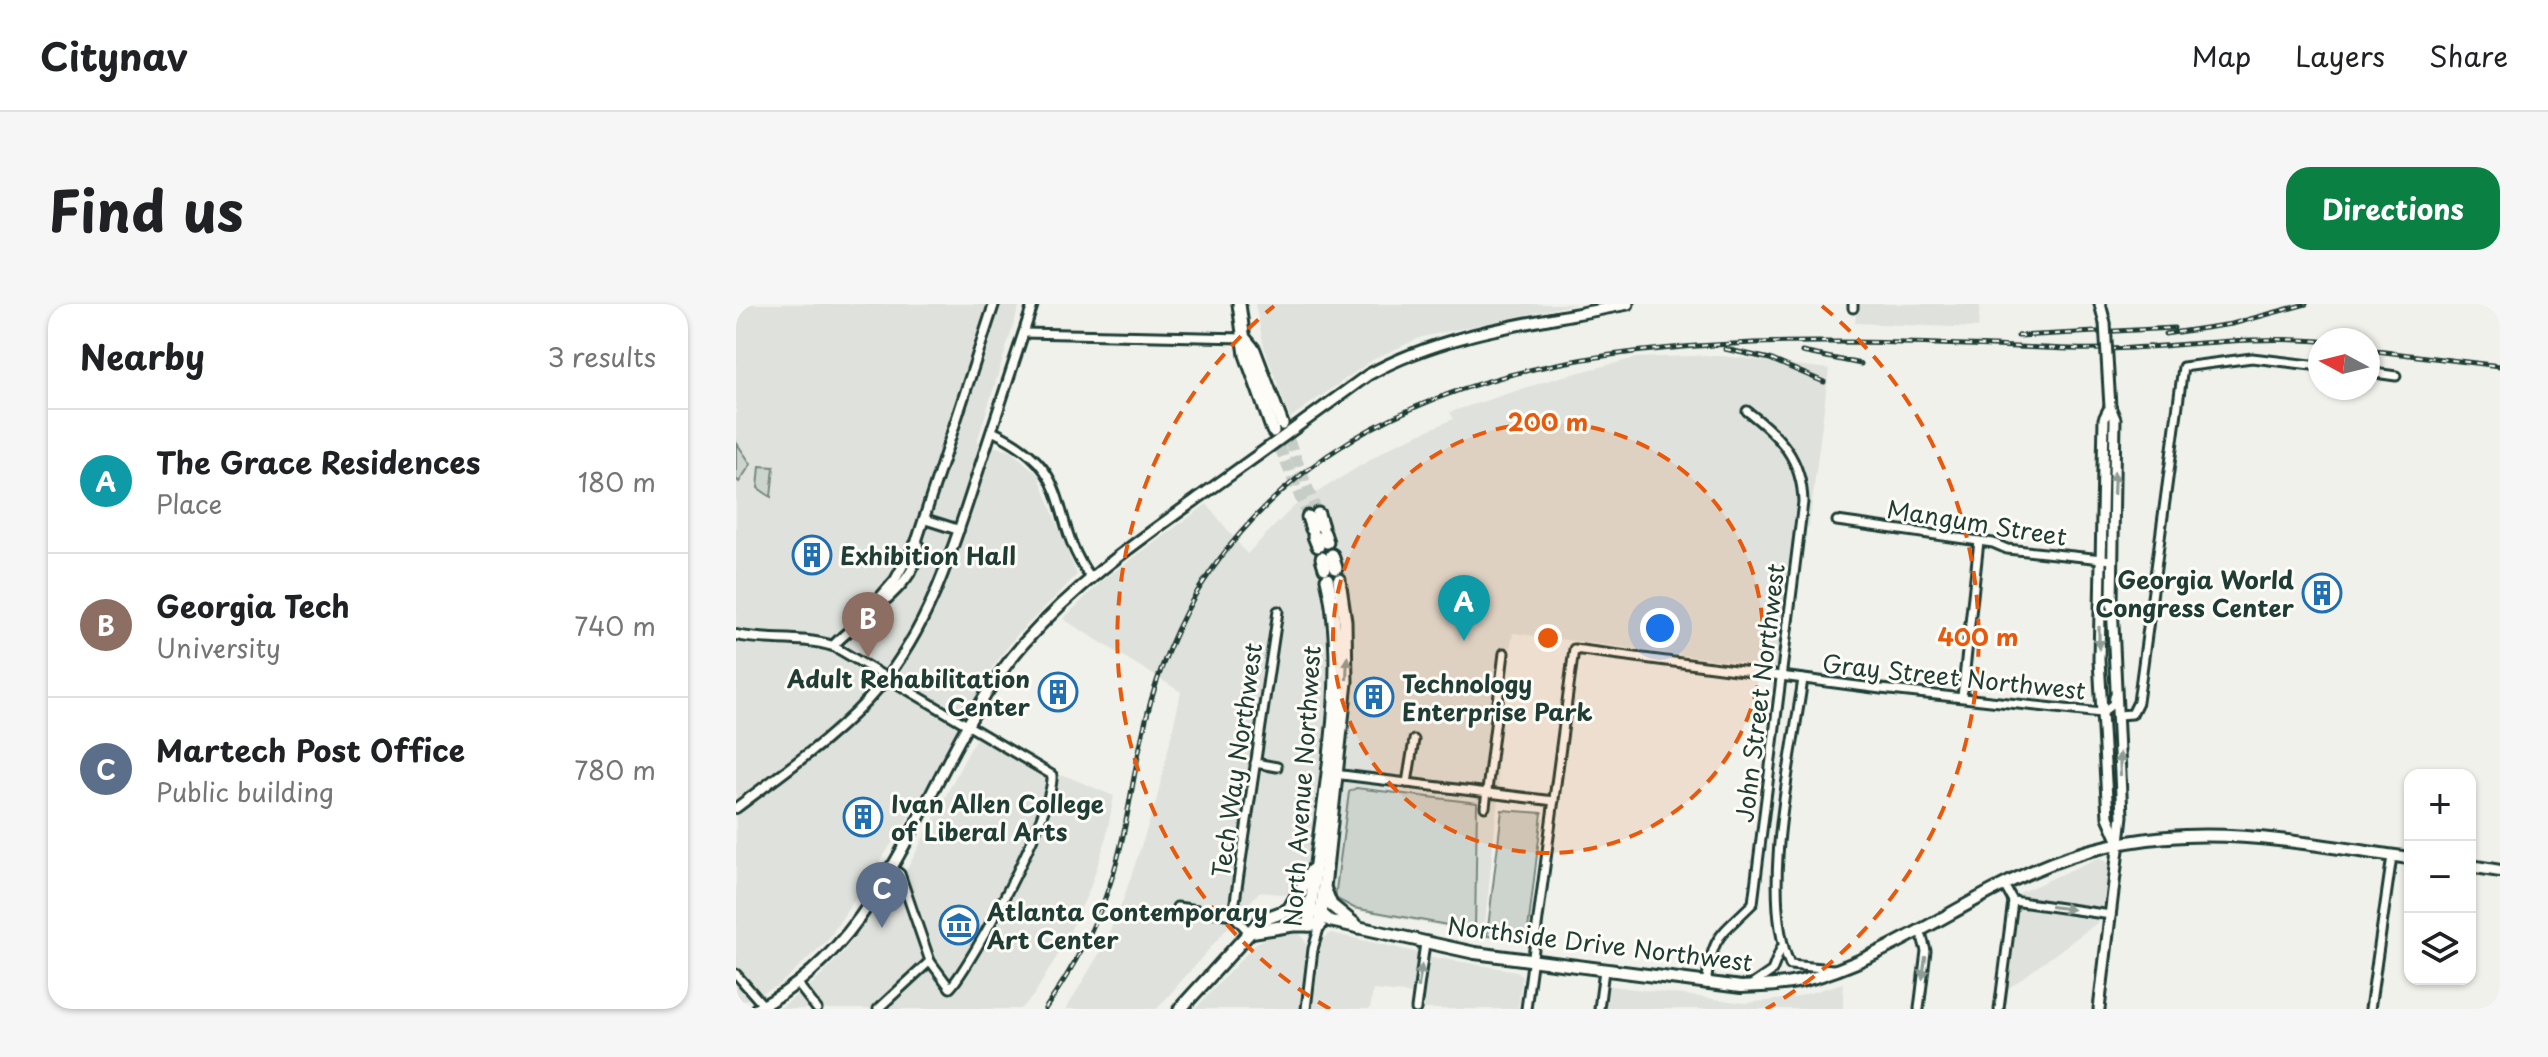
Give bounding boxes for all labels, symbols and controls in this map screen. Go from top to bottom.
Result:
text: Citynav [40,27,188,84]
text: Map [2191,34,2251,77]
text: Layers [2295,34,2385,77]
text: Share [2429,34,2508,77]
text: Find us [48,166,244,251]
button: Directions [2286,167,2500,250]
north arrow [2308,328,2380,400]
text: Nearby [80,330,205,382]
text: 3 results [548,337,656,376]
text: 200 m [1508,403,1588,439]
text: The Grace Residences [156,439,480,484]
text: A [96,462,116,501]
text: 180 m [578,462,656,501]
one-way arrow [2108,470,2121,495]
text: Place [156,484,222,523]
street label: Mangum Street [1885,490,2070,554]
building icon: Exhibition Hall [791,534,833,576]
place label: Exhibition Hall [840,537,1016,573]
street label: John Street Northwest [1725,561,1793,825]
place label: Georgia World Congress Center [2095,561,2295,625]
building icon: Georgia World Congress Center [2301,572,2343,614]
pin: A [1438,575,1490,641]
text: Georgia Tech [156,583,350,628]
pin: B [842,592,894,658]
text: B [97,606,115,645]
text: 740 m [574,606,656,645]
your location [1640,608,1680,648]
text: 400 m [1937,618,2019,654]
centre of rings [1534,624,1562,652]
one-way arrow [2093,626,2105,651]
text: University [156,628,281,667]
street label: Tech Way Northwest [1202,640,1270,880]
street label: North Avenue Northwest [1273,644,1329,928]
street label: Gray Street Northwest [1821,644,2087,708]
one-way arrow [1340,655,1353,680]
place label: Adult Rehabilitation Center [786,660,1031,724]
place label: Technology Enterprise Park [1402,665,1593,729]
building icon: Adult Rehabilitation Center [1037,671,1079,713]
building icon: Technology Enterprise Park [1353,676,1395,718]
text: Martech Post Office [156,727,465,772]
text: C [96,750,116,789]
text: 780 m [574,750,656,789]
one-way arrow [2113,751,2126,776]
map controls [2404,769,2476,985]
button: + [2404,769,2476,841]
text: Public building [156,772,334,811]
place label: Ivan Allen College of Liberal Arts [891,785,1104,849]
building icon: Ivan Allen College of Liberal Arts [842,796,884,838]
button: − [2404,841,2476,913]
pin: C [856,862,908,928]
place label: Atlanta Contemporary Art Center [986,893,1268,957]
one-way arrow [2050,902,2075,915]
museum icon: Atlanta Contemporary Art Center [938,904,980,946]
street label: Northside Drive Northwest [1445,906,1755,980]
button: layers [2404,913,2476,985]
one-way arrow [1917,956,1930,981]
one-way arrow [1414,963,1427,988]

